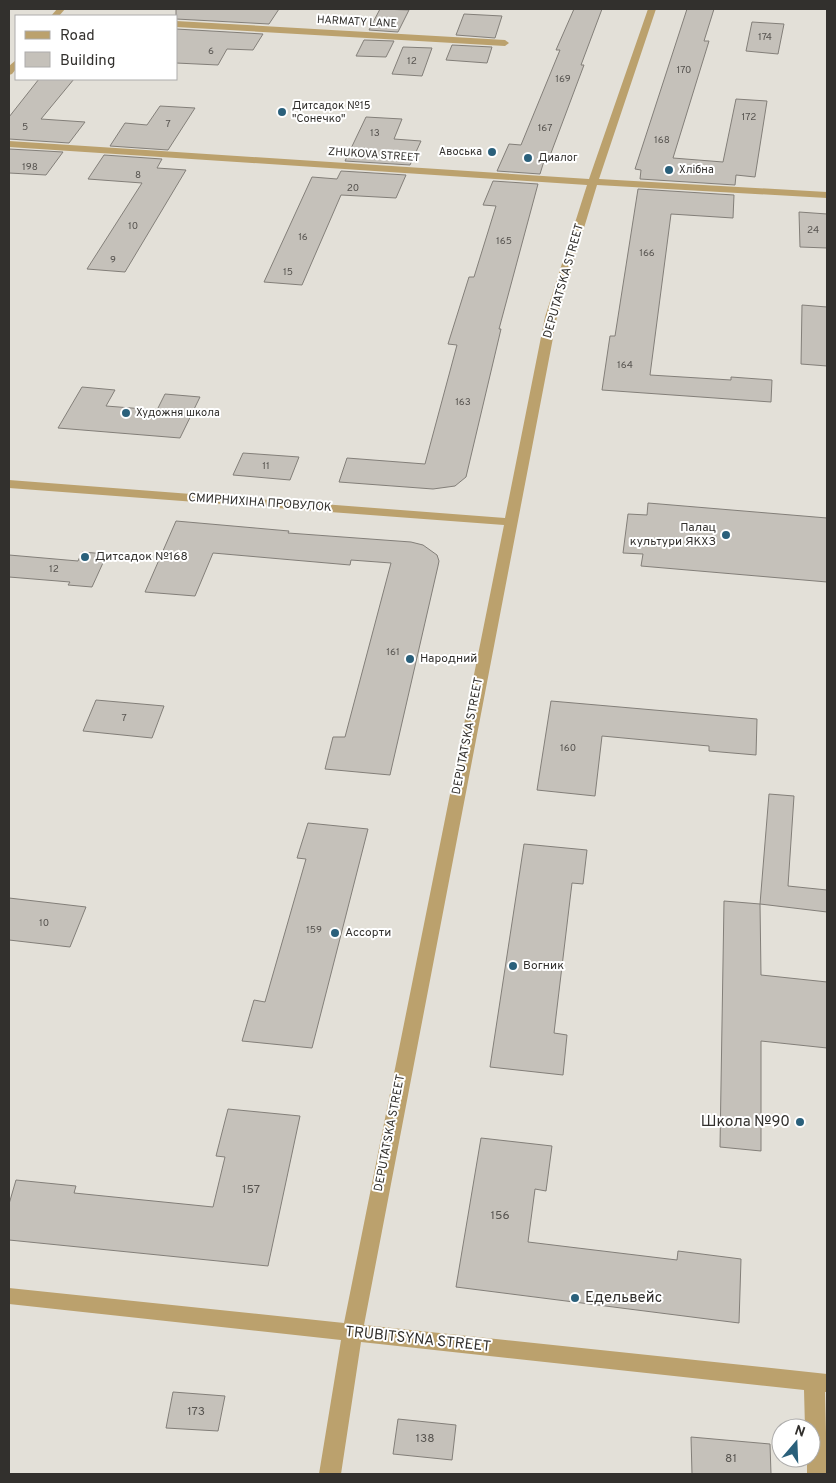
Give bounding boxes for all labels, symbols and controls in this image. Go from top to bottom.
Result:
street label: HARMATY LANE [317,13,397,31]
legend [15,15,178,80]
text: Road [60,27,95,46]
house number: 174 [758,31,772,44]
house number: 6 [208,45,214,58]
text: Building [60,52,115,71]
house number: 12 [407,55,417,68]
house number: 170 [676,64,692,77]
house number: 169 [555,73,571,86]
place label: Дитсадок №15 "Сонечко" [292,99,371,126]
marker: Дитсадок №15 "Сонечко" [276,106,288,118]
house number: 172 [742,111,756,124]
house number: 7 [165,118,171,131]
house number: 5 [22,121,28,134]
house number: 167 [538,122,552,135]
house number: 13 [370,127,380,140]
house number: 168 [654,134,670,147]
street label: ZHUKOVA STREET [328,145,420,165]
place label: Авоська [439,145,482,159]
marker: Авоська [486,146,498,158]
place label: Диалог [538,151,578,165]
marker: Диалог [522,152,534,164]
house number: 198 [22,161,38,174]
place label: Хлібна [679,163,714,177]
marker: Хлібна [663,164,675,176]
house number: 8 [135,169,141,182]
house number: 20 [347,182,359,195]
house number: 10 [128,220,138,233]
street label: DEPUTATSKA STREET [540,222,588,340]
house number: 24 [807,224,819,237]
house number: 16 [298,231,308,244]
house number: 165 [496,235,512,248]
house number: 166 [639,247,655,260]
house number: 9 [110,254,116,267]
house number: 15 [283,266,293,279]
house number: 164 [617,359,633,372]
house number: 163 [455,396,471,409]
place label: Художня школа [136,406,220,420]
marker: Художня школа [120,407,132,419]
house number: 11 [262,460,270,473]
street label: СМИРНИХІНА ПРОВУЛОК [188,490,332,516]
place label: Палац культури ЯКХЗ [630,520,716,550]
marker: Палац культури ЯКХЗ [720,529,732,541]
place label: Дитсадок №168 [95,549,188,565]
marker: Дитсадок №168 [79,551,91,563]
house number: 12 [49,563,59,576]
house number: 161 [386,646,400,659]
place label: Народний [420,651,477,667]
marker: Народний [404,653,416,665]
street label: DEPUTATSKA STREET [449,676,487,796]
house number: 7 [121,712,127,725]
house number: 160 [560,742,576,755]
house number: 10 [39,917,49,930]
house number: 159 [306,924,322,937]
place label: Ассорти [345,925,391,941]
marker: Ассорти [329,927,341,939]
place label: Вогник [523,958,564,974]
marker: Вогник [507,960,519,972]
street label: DEPUTATSKA STREET [371,1073,409,1193]
place label: Школа №90 [701,1113,790,1132]
marker: Школа №90 [794,1116,806,1128]
house number: 157 [242,1182,260,1198]
house number: 156 [490,1208,510,1224]
place label: Едельвейс [585,1289,662,1308]
marker: Едельвейс [569,1292,581,1304]
street label: TRUBITSYNA STREET [344,1323,492,1357]
house number: 173 [187,1404,205,1420]
north arrow [771,1418,821,1468]
text: N [792,1422,807,1442]
house number: 138 [415,1431,435,1447]
house number: 81 [725,1451,737,1467]

